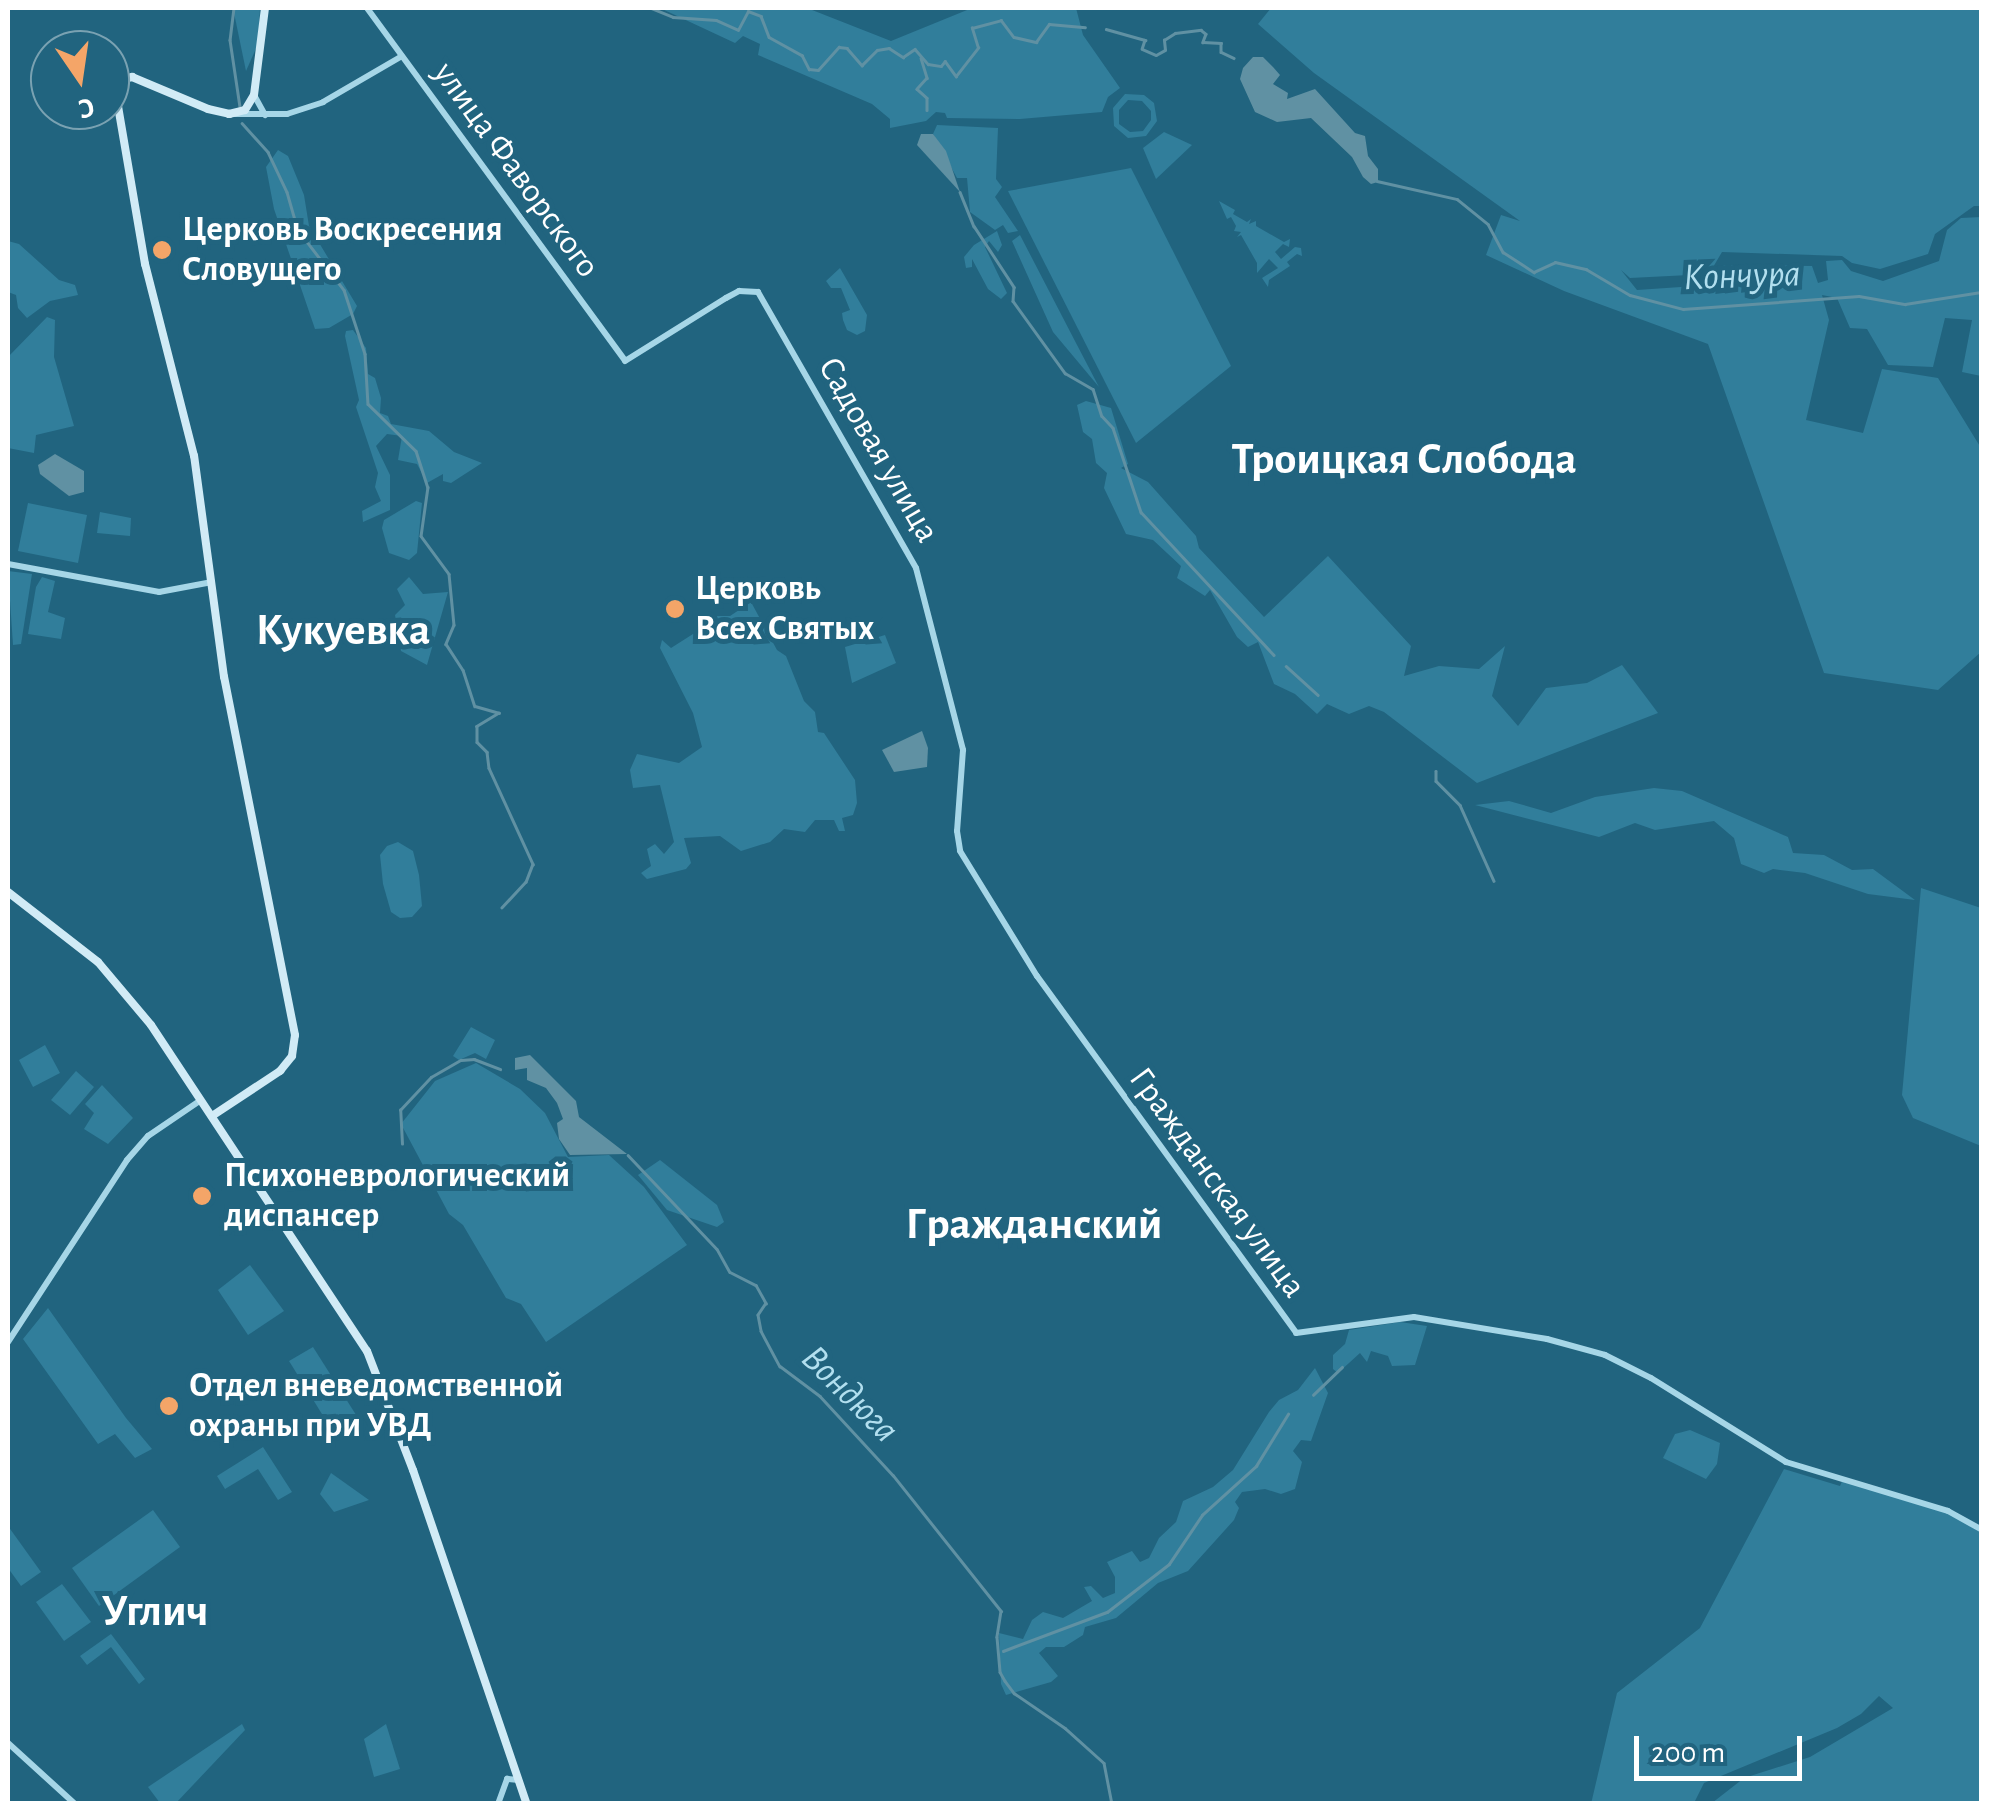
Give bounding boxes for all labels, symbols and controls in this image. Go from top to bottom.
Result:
north arrow [30,30,130,130]
street label: улица Фаворского [424,54,608,286]
text: С [76,92,97,123]
place label: Церковь Воскресения Словущего [182,209,503,291]
marker: Церковь Воскресения Словущего [151,239,173,261]
water label: Кончура [1683,252,1801,302]
street label: Садовая улица [808,350,948,550]
district label: Троицкая Слобода [1231,433,1577,487]
place label: Церковь Всех Святых [695,568,874,650]
marker: Церковь Всех Святых [664,598,686,620]
district label: Кукуевка [256,604,430,658]
street label: Гражданская улица [1119,1060,1315,1306]
place label: Психоневрологический диспансер [224,1155,570,1237]
marker: Психоневрологический диспансер [189,1183,215,1209]
district label: Гражданский [905,1198,1163,1252]
water label: Вондюга [791,1337,907,1453]
place label: Отдел вневедомственной охраны при УВД [189,1365,563,1447]
marker: Отдел вневедомственной охраны при УВД [158,1395,180,1417]
district label: Углич [101,1585,209,1639]
scale bar [1639,1716,1806,1778]
text: 200 m [1651,1738,1725,1768]

